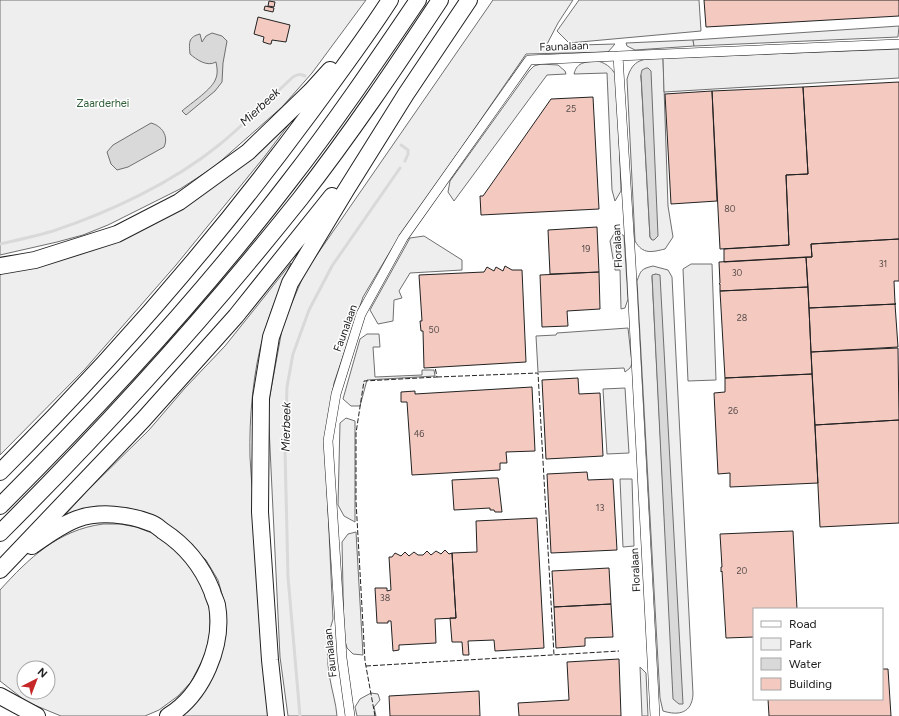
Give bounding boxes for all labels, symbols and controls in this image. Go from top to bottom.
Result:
street label: Faunalaan [539,39,589,54]
water label: Mierbeek [237,84,284,129]
park label: Zaarderhei [77,97,129,110]
house number: 25 [566,103,576,114]
house number: 80 [724,203,736,214]
street label: Floralaan [610,224,625,268]
house number: 19 [582,243,590,254]
house number: 31 [879,258,887,269]
house number: 30 [732,267,743,278]
street label: Faunalaan [331,303,360,354]
house number: 28 [737,312,748,323]
house number: 50 [429,324,440,335]
water label: Mierbeek [279,401,293,452]
house number: 26 [728,405,738,416]
house number: 46 [414,428,424,439]
house number: 13 [596,502,604,513]
street label: Floralaan [628,548,643,592]
house number: 20 [737,565,748,576]
house number: 38 [380,592,391,603]
legend [753,608,883,700]
text: Road [789,617,817,631]
street label: Faunalaan [321,628,340,678]
text: Park [789,637,812,651]
text: Water [789,657,821,671]
north arrow [16,660,56,700]
text: N [35,665,50,681]
text: Building [789,677,832,691]

